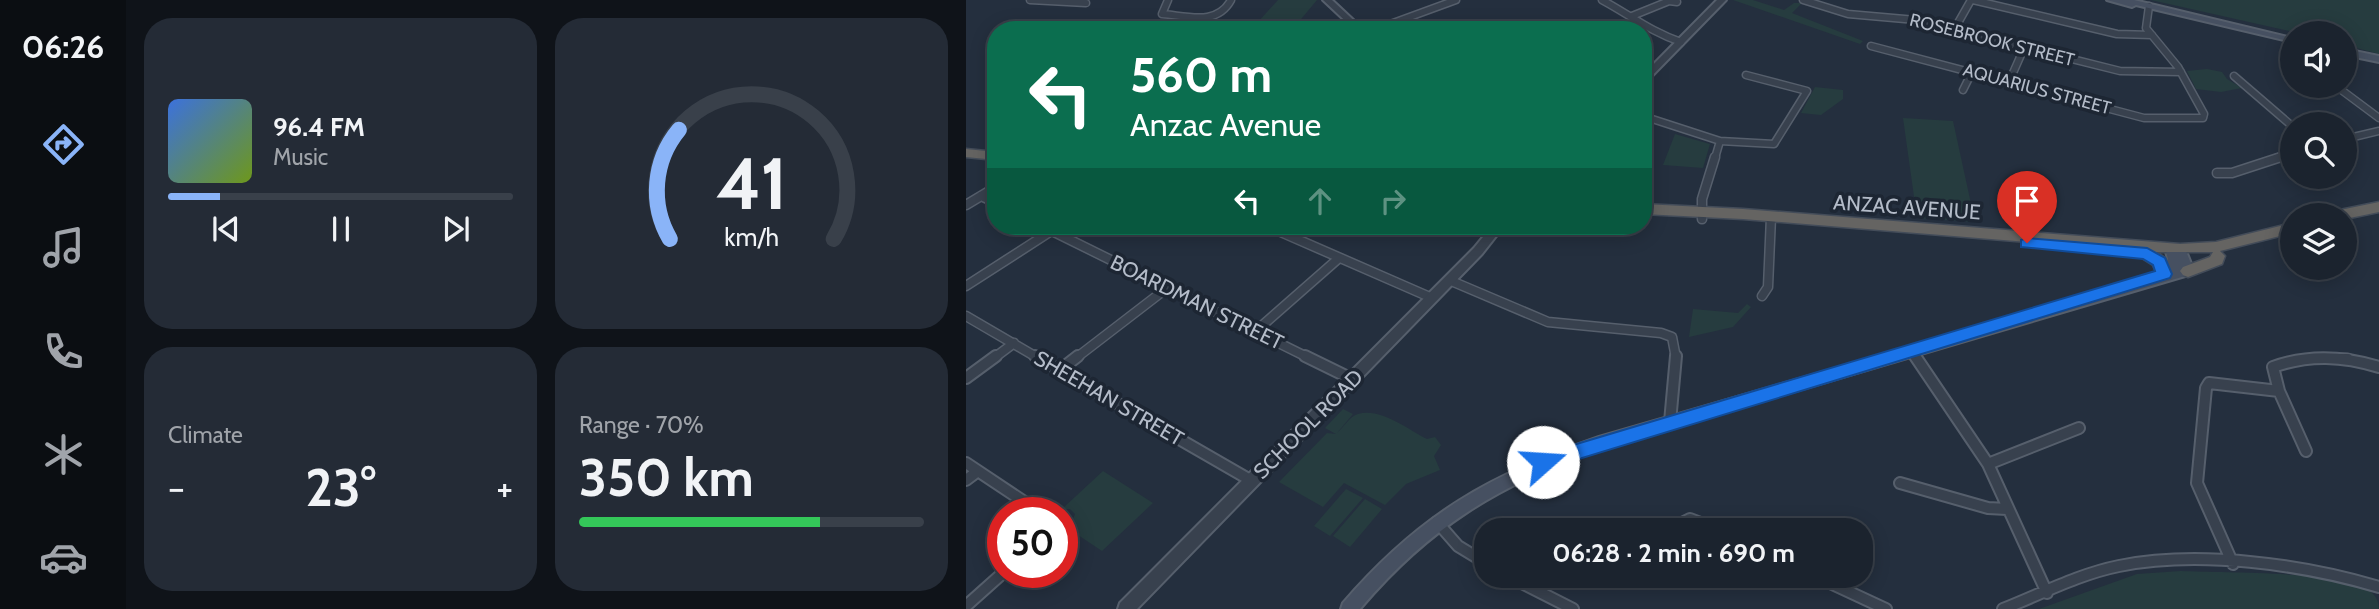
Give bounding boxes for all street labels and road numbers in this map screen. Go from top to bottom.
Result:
street label: ROSEBROOK STREET [1907,9,2077,71]
street label: AQUARIUS STREET [1961,59,2114,119]
street label: ANZAC AVENUE [1833,189,1981,225]
street label: BOARDMAN STREET [1106,249,1288,355]
street label: SHEEHAN STREET [1030,345,1188,451]
street label: SCHOOL ROAD [1248,364,1368,484]

